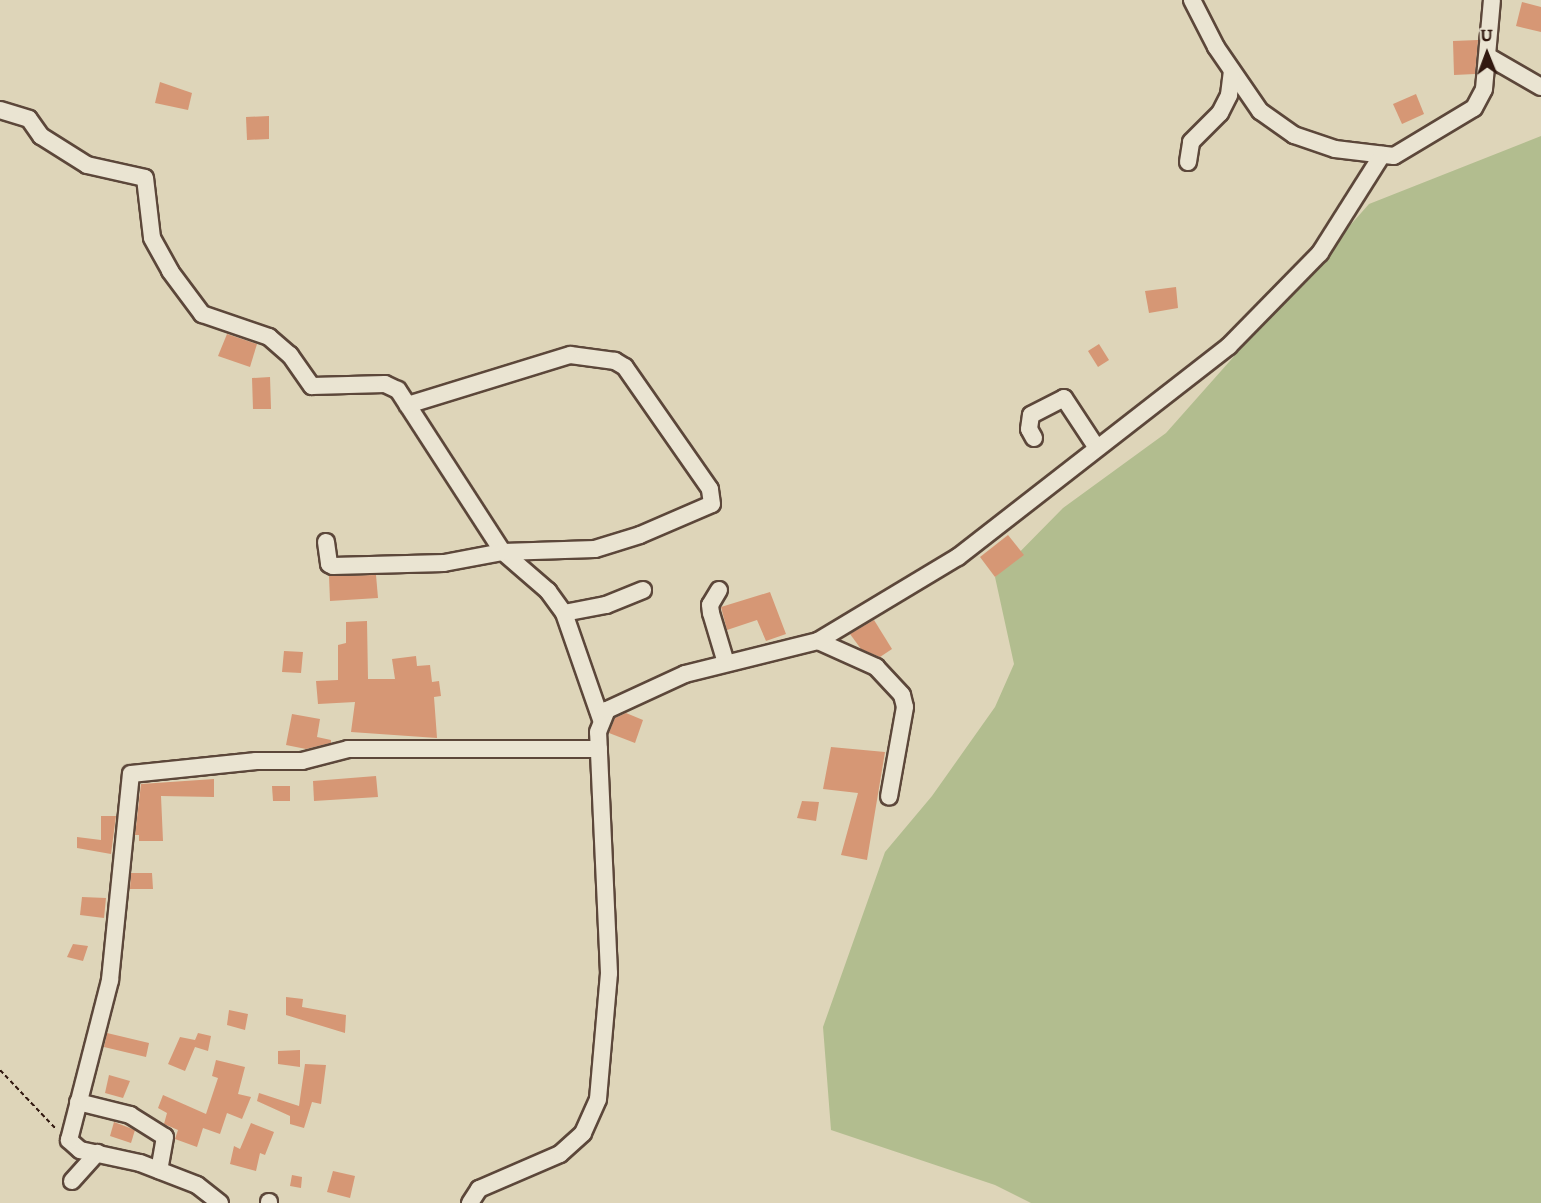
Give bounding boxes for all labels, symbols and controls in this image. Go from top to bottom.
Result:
north arrow [1457,24,1517,84]
text: U [1480,26,1493,46]

